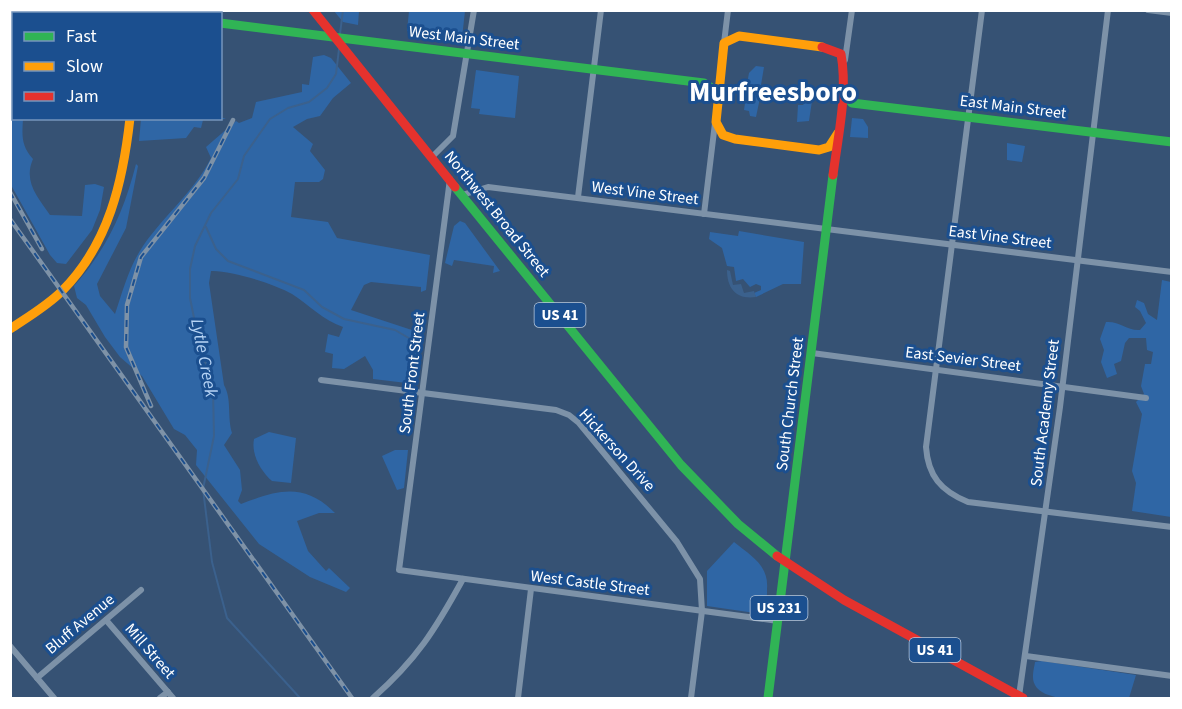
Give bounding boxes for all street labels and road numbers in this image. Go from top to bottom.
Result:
street label: West Main Street [407,20,521,56]
street label: East Main Street [958,90,1068,125]
street label: Northwest Broad Street [439,146,555,282]
street label: West Vine Street [590,176,700,211]
street label: East Vine Street [947,220,1053,254]
road number: US 41 [534,303,586,327]
street label: South Front Street [394,310,430,435]
street label: South Church Street [771,335,809,472]
street label: South Academy Street [1025,338,1065,488]
street label: East Sevier Street [904,341,1023,377]
street label: Hickerson Drive [574,404,660,496]
street label: West Castle Street [529,565,651,601]
street label: Bluff Avenue [41,589,119,659]
road number: US 231 [750,596,808,620]
street label: Mill Street [120,618,181,684]
road number: US 41 [910,638,960,662]

